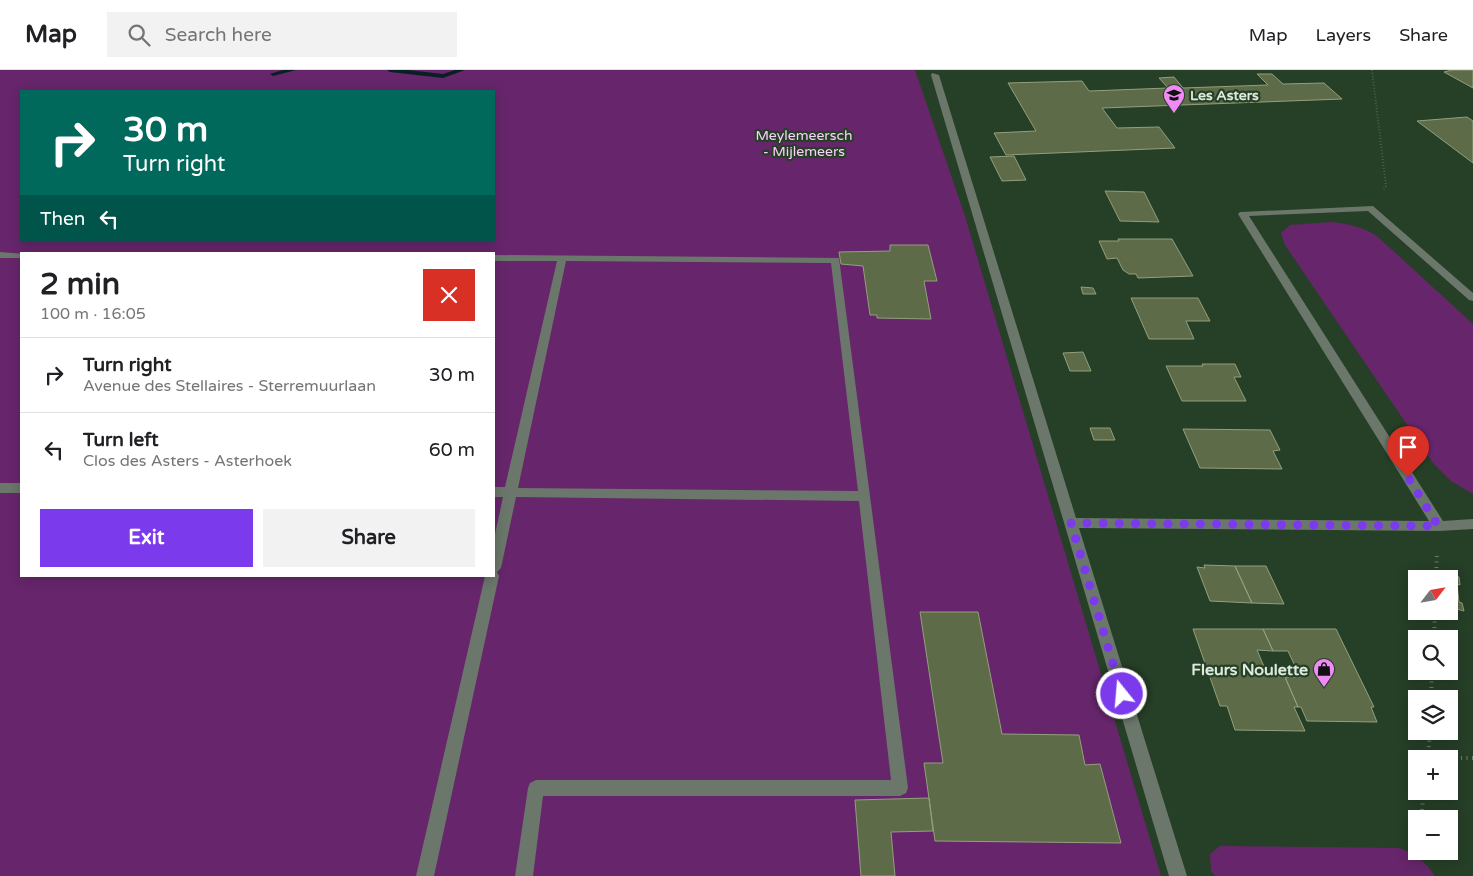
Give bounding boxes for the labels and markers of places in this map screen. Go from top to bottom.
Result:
school or university icon: Les Asters [1162,83,1186,114]
place label: Les Asters [1190,87,1259,104]
pin [1387,426,1429,477]
shop icon: Fleurs Noulette [1312,657,1336,688]
place label: Fleurs Noulette [1191,660,1308,680]

